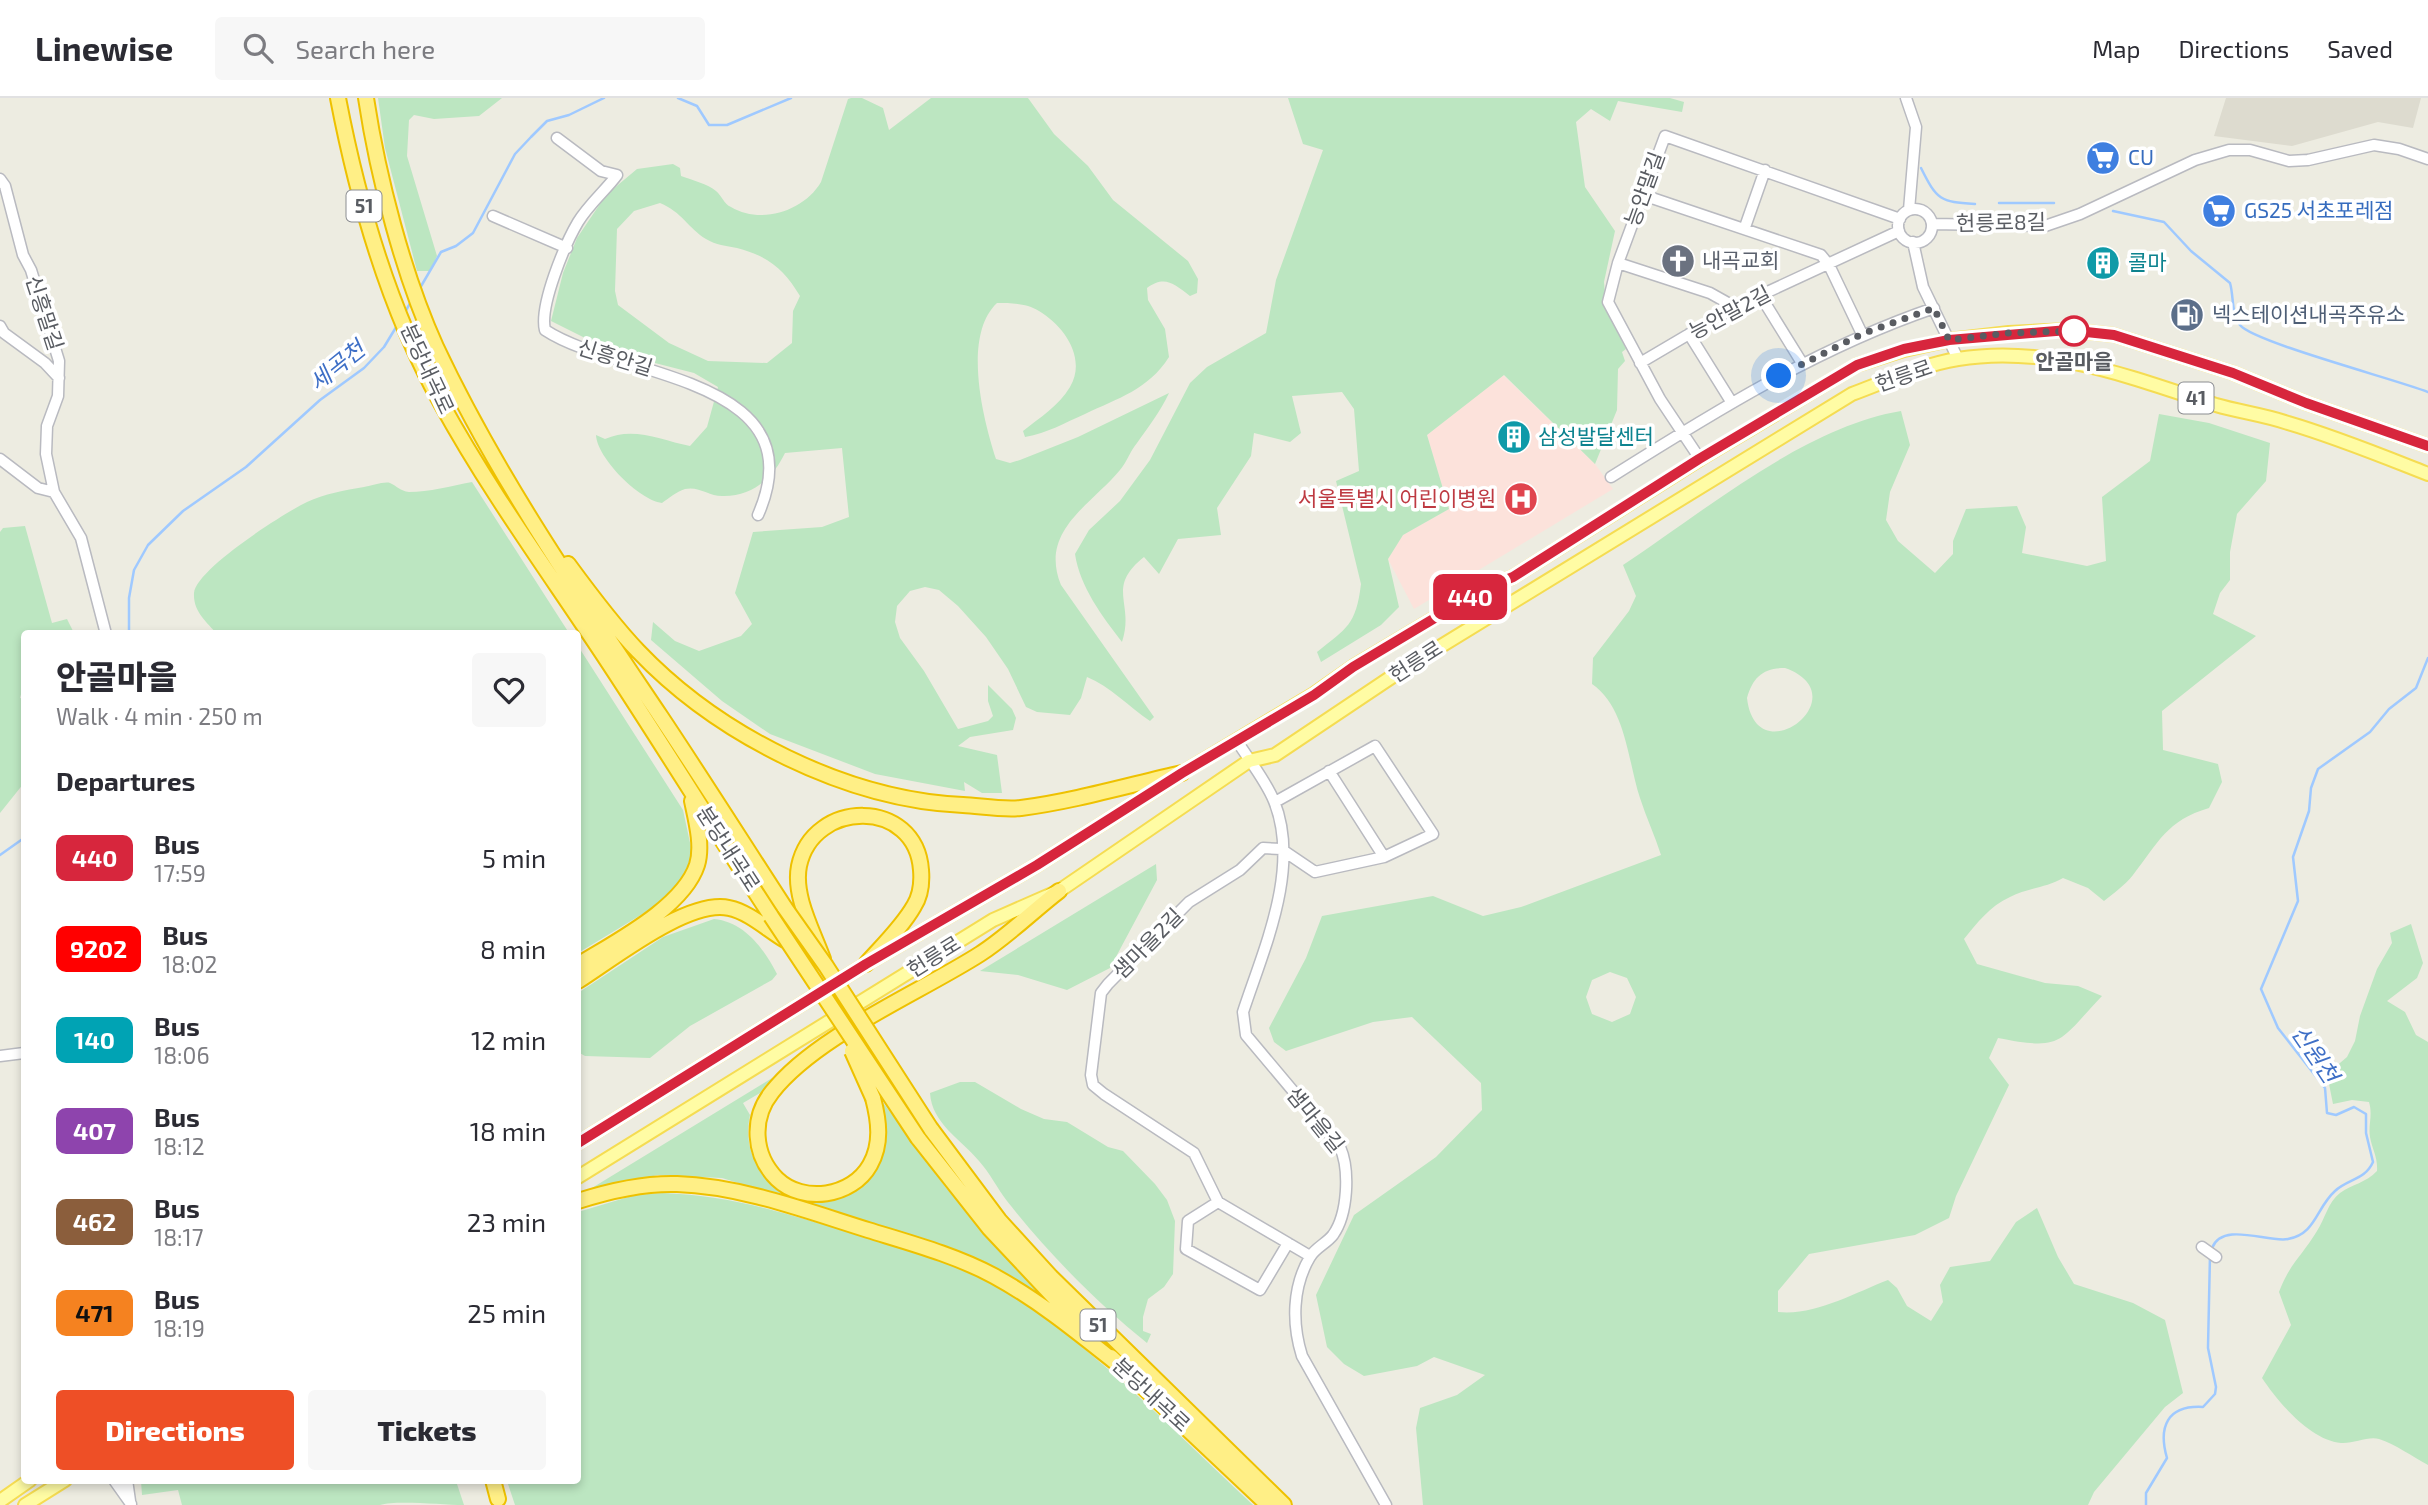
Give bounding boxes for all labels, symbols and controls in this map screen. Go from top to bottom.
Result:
search box [215,17,705,80]
text: Linewise [35,28,173,68]
icon: search [239,29,277,67]
text: Search here [295,33,435,64]
text: Map [2092,34,2140,63]
text: Directions [2178,34,2289,63]
text: Saved [2327,34,2393,63]
supermarket icon: CU [2084,139,2122,177]
place label: CU [2128,144,2154,169]
street label: 능안말길 [1619,148,1669,229]
road number: 51 [346,190,382,222]
supermarket icon: GS25 서초포레점 [2200,192,2238,230]
place label: GS25 서초포레점 [2244,197,2393,222]
street label: 헌릉로8길 [1956,208,2046,235]
church icon: 내곡교회 [1659,242,1697,280]
building icon: 콜마 [2084,244,2122,282]
place label: 내곡교회 [1702,247,1779,272]
place label: 콜마 [2128,249,2167,274]
street label: 신흥말길 [22,272,69,353]
street label: 능안말2길 [1684,280,1774,344]
fuel station icon: 넥스테이션내곡주유소 [2168,296,2206,334]
place label: 넥스테이션내곡주유소 [2212,301,2405,326]
marker: 안골마을 [2059,316,2089,346]
street label: 분당내곡로 [397,319,460,417]
water label: 세곡천 [303,333,372,396]
street label: 신흥안길 [575,333,656,380]
place label: 안골마을 [2035,348,2113,373]
street label: 헌릉로 [1872,353,1935,396]
your location [1761,358,1796,393]
road number: 41 [2178,382,2214,414]
building icon: 삼성발달센터 [1495,418,1533,456]
place label: 삼성발달센터 [1538,423,1654,448]
hospital icon: 서울특별시 어린이병원 [1502,480,1540,518]
place label: 서울특별시 어린이병원 [1298,485,1496,510]
line badge: 440 [1430,574,1510,620]
text: 440 [1447,582,1493,611]
street label: 헌릉로 [1384,634,1446,687]
button: heart [472,653,546,727]
text: 안골마을 [56,656,177,696]
text: Walk · 4 min · 250 m [56,702,263,730]
text: Departures [56,765,195,796]
street label: 분당내곡로 [692,801,766,896]
text: Bus [154,828,200,859]
text: 5 min [482,842,546,873]
text: 440 [72,843,117,872]
text: 17:59 [154,859,206,887]
street label: 샘마을2길 [1107,903,1187,983]
text: Bus [162,919,208,950]
street label: 헌릉로 [902,930,964,982]
text: 8 min [480,933,546,964]
text: 9202 [70,934,127,963]
text: 18:02 [162,950,218,978]
text: Bus [154,1010,200,1041]
water label: 신원천 [2286,1019,2347,1090]
text: 12 min [471,1024,546,1055]
text: 140 [74,1025,115,1054]
text: 18:06 [154,1041,210,1069]
street label: 샘마을길 [1282,1081,1350,1157]
text: Bus [154,1101,200,1132]
text: 18 min [470,1115,546,1146]
text: 407 [73,1116,116,1145]
text: 18:12 [154,1132,205,1160]
text: Bus [154,1192,200,1223]
text: 23 min [467,1206,546,1237]
text: 462 [73,1207,116,1236]
text: 18:17 [154,1223,203,1251]
text: Bus [154,1283,200,1314]
text: 25 min [467,1297,546,1328]
text: 471 [75,1298,114,1327]
road number: 51 [1080,1310,1116,1340]
text: 18:19 [154,1314,205,1342]
street label: 분당내곡로 [1108,1352,1196,1436]
button: Directions [56,1390,294,1470]
button: Tickets [308,1390,546,1470]

